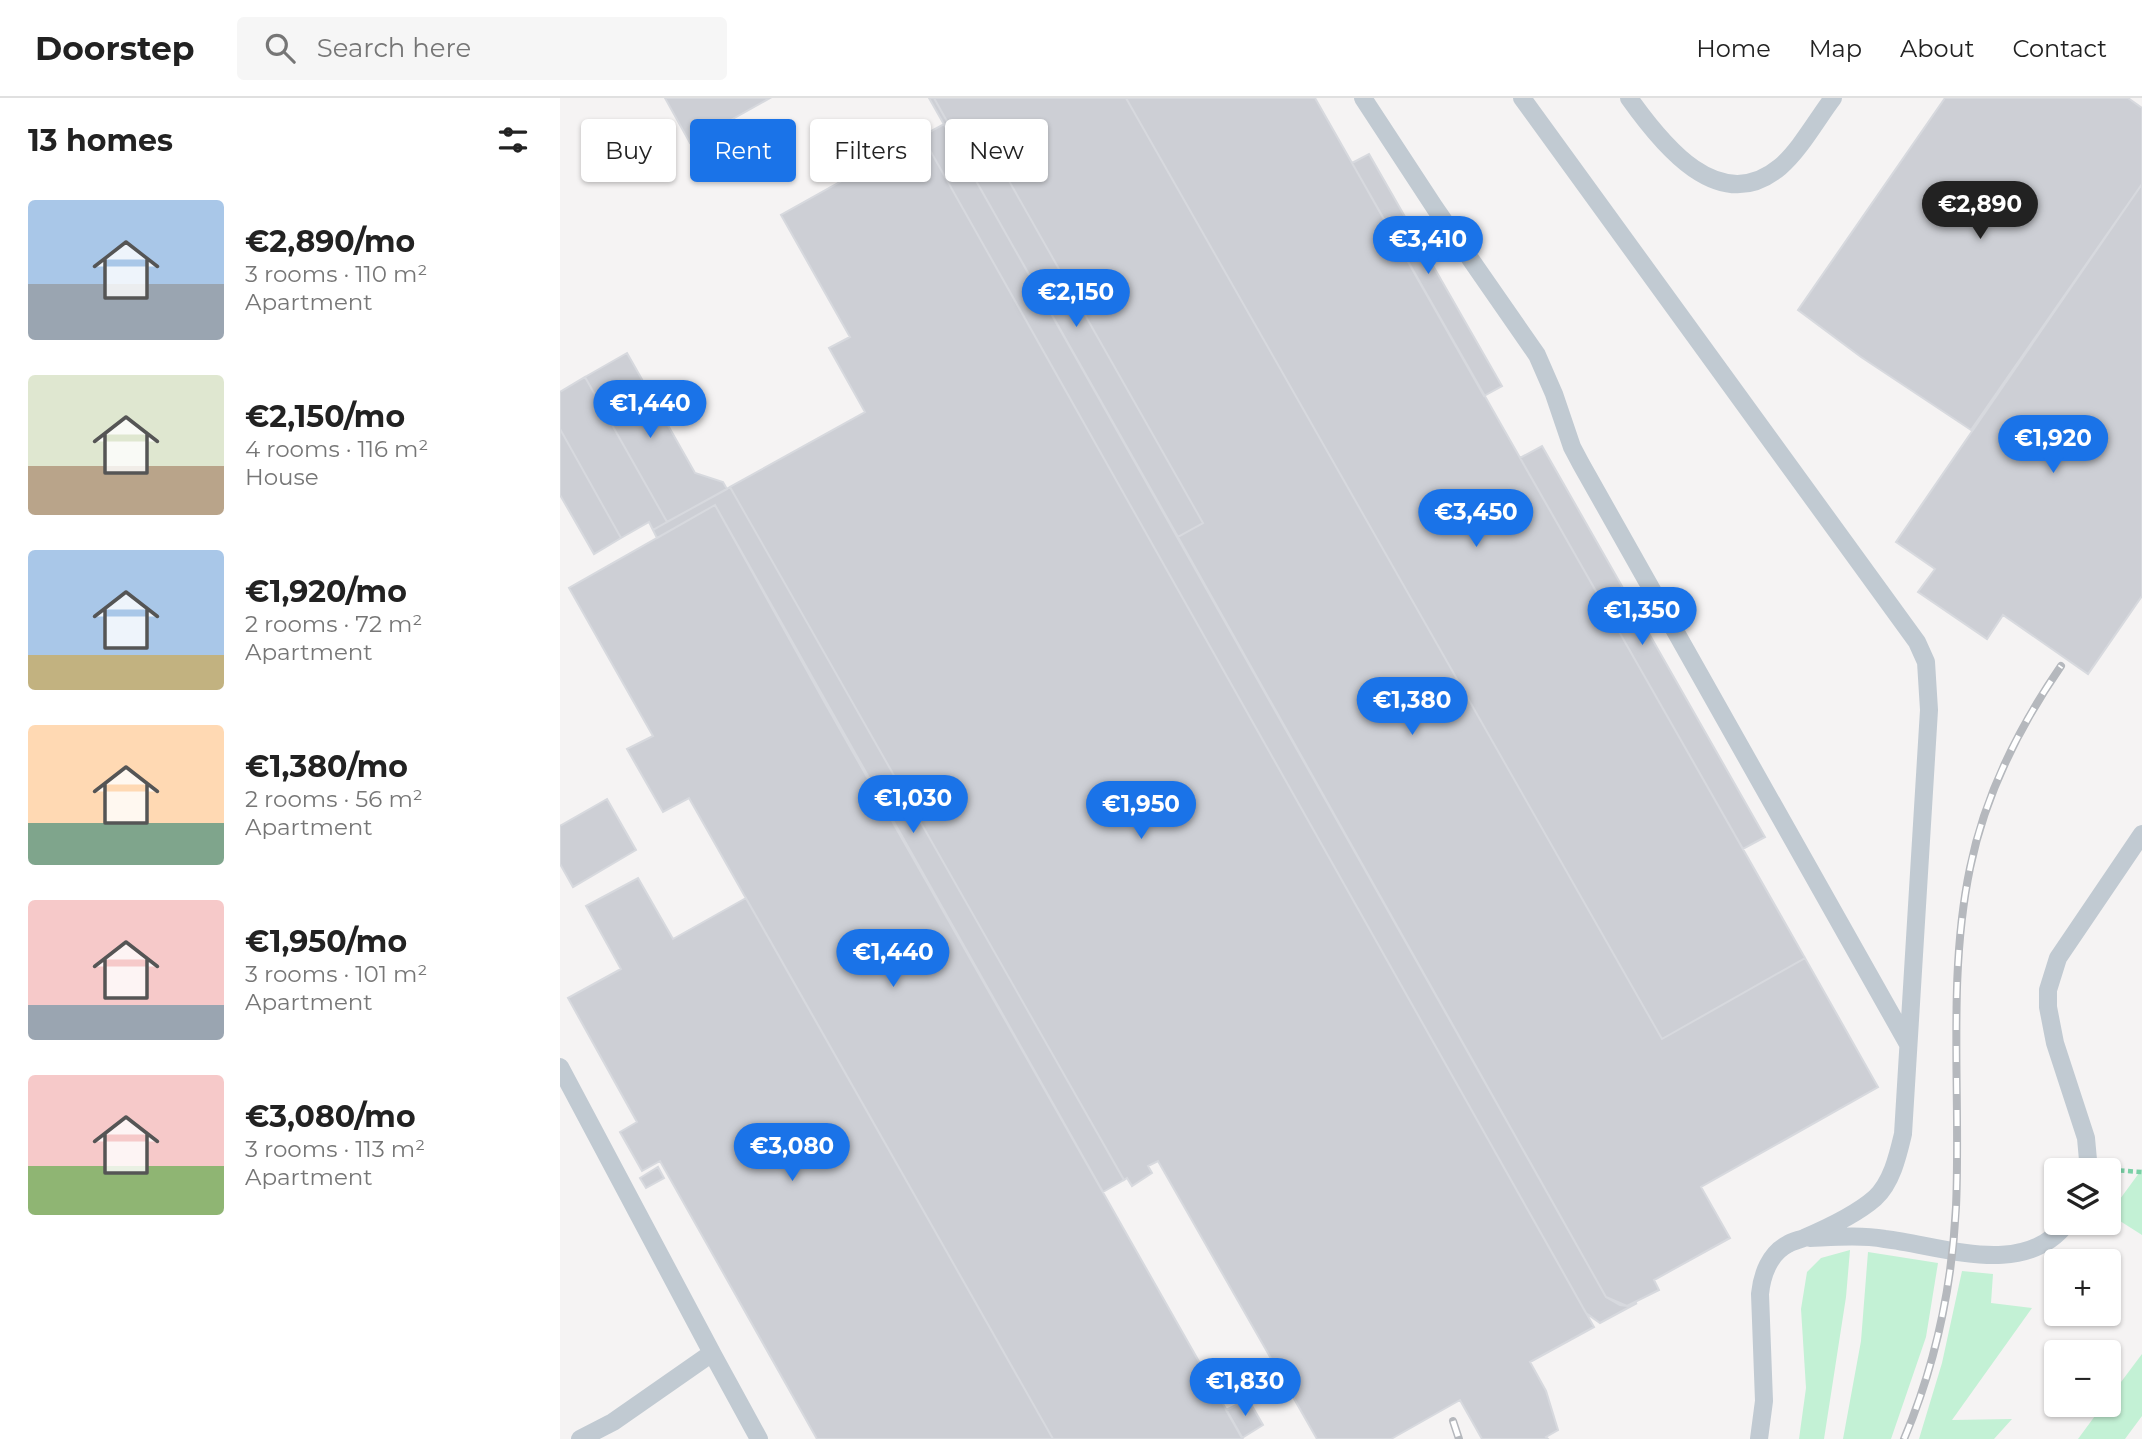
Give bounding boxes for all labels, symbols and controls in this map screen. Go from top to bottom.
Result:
search box [237,17,727,80]
text: Doorstep [35,28,195,68]
icon: search [261,29,299,67]
text: Search here [317,32,471,64]
text: Home [1696,34,1771,63]
text: Map [1809,34,1862,63]
text: About [1900,34,1974,63]
text: Contact [2012,34,2107,63]
chip: Buy [581,119,676,182]
chip: Rent [690,119,796,182]
chip: Filters [810,119,931,182]
chip: New [945,119,1048,182]
icon: filters [494,121,532,159]
text: 13 homes [28,122,173,159]
pin: €2,890 [1923,181,2037,241]
text: €2,890 [1938,190,2022,218]
pin: €3,410 [1371,216,1485,276]
text: €2,890/mo [245,223,415,260]
text: €3,410 [1389,225,1467,253]
icon: home [84,228,168,312]
text: 3 rooms · 110 m² [245,260,427,288]
pin: €2,150 [1019,270,1133,329]
text: €2,150 [1038,278,1114,306]
text: Apartment [245,288,373,316]
pin: €1,440 [593,380,707,440]
text: €1,440 [609,389,691,417]
text: €2,150/mo [245,398,405,435]
icon: home [84,403,168,487]
pin: €1,920 [1996,416,2110,475]
text: €1,920 [2014,424,2092,452]
text: 4 rooms · 116 m² [245,435,428,463]
text: House [245,463,319,491]
pin: €3,450 [1419,490,1533,549]
text: €3,450 [1434,498,1518,526]
text: €1,920/mo [245,573,407,610]
icon: home [84,578,168,662]
pin: €1,350 [1585,588,1699,647]
text: €1,350 [1604,596,1680,624]
text: 2 rooms · 72 m² [245,610,422,638]
text: Apartment [245,638,373,666]
pin: €1,380 [1355,678,1469,737]
text: €1,380 [1373,686,1451,714]
text: €1,380/mo [245,748,408,785]
icon: home [84,753,168,837]
pin: €1,030 [856,776,970,835]
pin: €1,950 [1084,782,1198,841]
text: €1,030 [874,784,952,812]
text: 2 rooms · 56 m² [245,785,423,813]
text: €1,950 [1102,790,1180,818]
text: Apartment [245,813,373,841]
text: €1,950/mo [245,923,407,960]
icon: home [84,928,168,1012]
pin: €1,440 [836,930,950,989]
text: €1,440 [852,938,934,966]
text: 3 rooms · 101 m² [245,960,427,988]
text: Apartment [245,988,373,1016]
text: €3,080/mo [245,1098,416,1135]
icon: home [84,1103,168,1187]
pin: €3,080 [735,1124,849,1183]
text: €3,080 [750,1132,834,1160]
text: 3 rooms · 113 m² [245,1135,425,1163]
map controls [2044,1158,2121,1417]
button: layers [2044,1158,2121,1235]
text: Apartment [245,1163,373,1191]
button: + [2044,1249,2121,1326]
button: − [2044,1340,2121,1417]
pin: €1,830 [1188,1358,1302,1418]
text: €1,830 [1206,1367,1284,1395]

